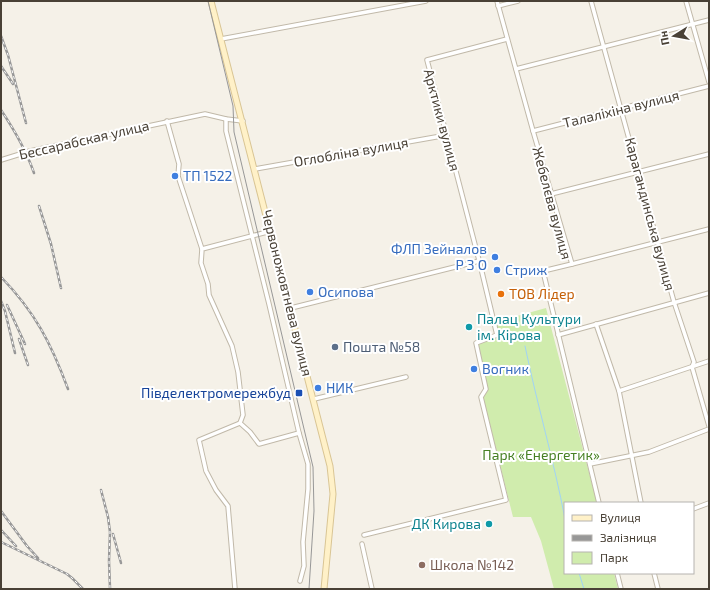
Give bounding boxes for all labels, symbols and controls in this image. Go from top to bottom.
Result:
north arrow [654,16,694,56]
text: Пн [656,30,671,46]
street label: Арктики вулиця [421,67,464,173]
street label: Талаліхіна вулиця [561,86,681,131]
street label: Бессарабская улица [17,116,151,163]
street label: Оглобліна вулиця [292,133,409,170]
street label: Карагандинська вулиця [622,135,679,292]
street label: Жебелєва вулиця [529,145,576,261]
place label: ТП 1522 [183,167,233,184]
marker: ТП 1522 [170,171,180,181]
street label: Червоножовтнева вулиця [259,208,316,378]
place label: ФЛП Зейналов Р З О [391,240,487,273]
marker: ФЛП Зейналов Р З О [490,252,500,262]
place label: Стриж [505,261,547,278]
marker: Стриж [492,265,502,275]
place label: Осипова [318,283,374,300]
place label: ТОВ Лідер [509,285,575,302]
marker: Осипова [305,287,315,297]
marker: ТОВ Лідер [496,289,506,299]
place label: Палац Культури ім. Кірова [477,310,581,343]
marker: Палац Культури ім. Кірова [464,322,474,332]
place label: Пошта №58 [343,338,420,355]
marker: Пошта №58 [330,342,340,352]
place label: Вогник [482,360,530,377]
marker: Вогник [469,364,479,374]
place label: НИК [326,379,353,396]
marker: НИК [313,383,323,393]
place label: Півделектромережбуд [141,384,291,401]
marker: Півделектромережбуд [294,388,304,398]
park label: Парк «Енергетик» [482,446,600,463]
legend [564,502,694,574]
text: Вулиця [600,510,641,525]
place label: ДК Кирова [412,515,481,532]
marker: ДК Кирова [484,519,494,529]
text: Залізниця [600,530,657,544]
text: Парк [600,550,629,564]
place label: Школа №142 [430,556,514,573]
marker: Школа №142 [417,560,427,570]

